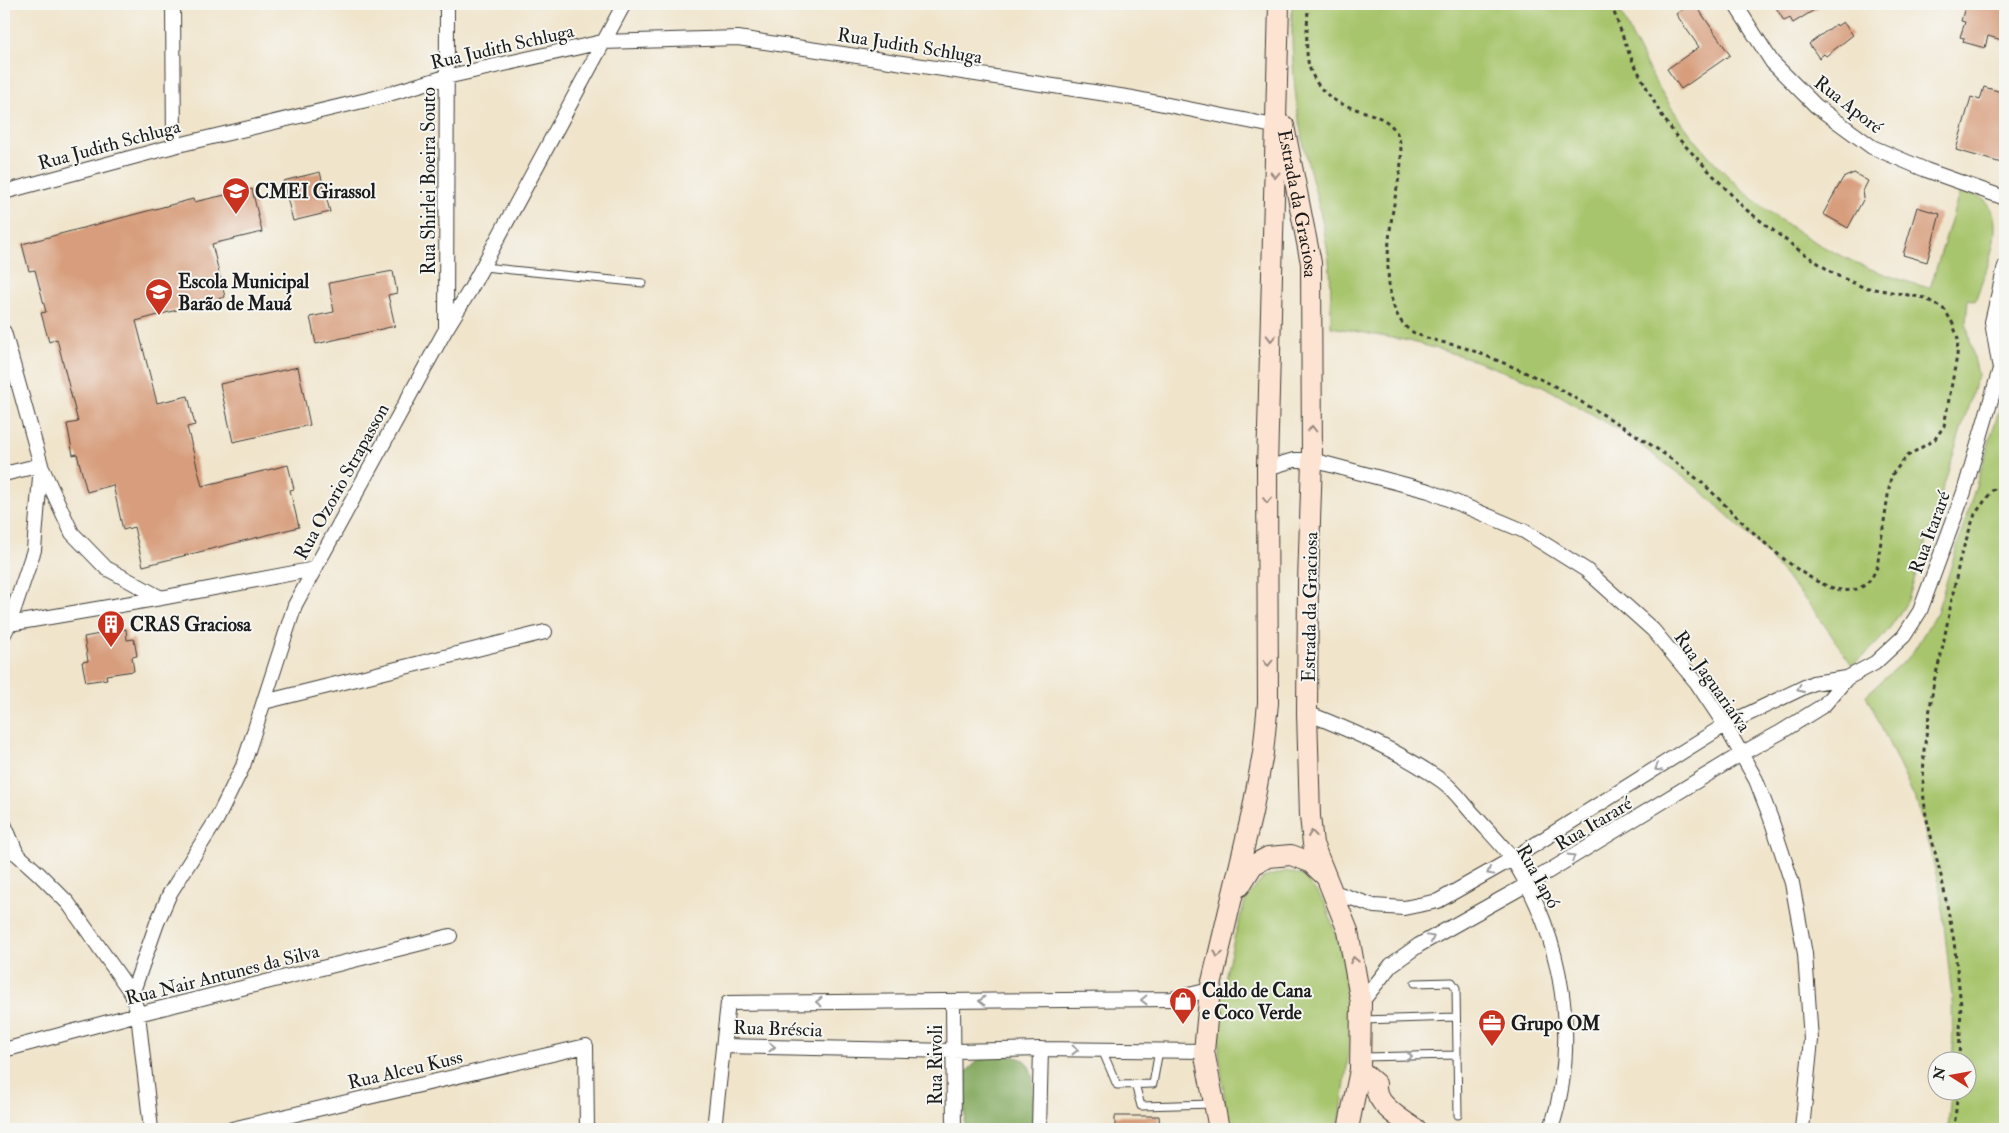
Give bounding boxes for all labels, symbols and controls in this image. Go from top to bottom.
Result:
street label: Rua Judith Schluga [428,19,577,75]
street label: Rua Judith Schluga [836,23,984,69]
street label: Rua Aporé [1809,70,1888,140]
street label: Rua Shirlei Boeira Souto [417,87,441,275]
street label: Rua Judith Schluga [35,114,183,176]
street label: Estrada da Graciosa [1272,127,1322,278]
one-way arrow [1269,172,1280,180]
school or university icon: CMEI Girassol [221,176,251,215]
place label: CMEI Girassol [255,180,376,204]
place label: Escola Municipal Barão de Mauá [178,270,309,316]
school or university icon: Escola Municipal Barão de Mauá [144,277,174,316]
one-way arrow [1265,334,1276,342]
street label: Rua Ozorio Strapasson [289,399,396,564]
one-way arrow [1307,424,1317,432]
street label: Rua Itararé [1904,488,1956,577]
one-way arrow [1262,496,1272,504]
street label: Estrada da Graciosa [1297,531,1323,682]
building icon: CRAS Graciosa [96,609,126,648]
place label: CRAS Graciosa [130,613,252,637]
street label: Rua Jaguariaíva [1668,626,1756,737]
one-way arrow [1263,659,1273,667]
one-way arrow [1796,683,1805,694]
one-way arrow [1655,761,1664,771]
street label: Rua Itararé [1550,791,1637,856]
one-way arrow [1307,829,1318,837]
street label: Rua Iapó [1510,840,1565,913]
one-way arrow [1567,854,1576,863]
one-way arrow [1487,865,1496,875]
one-way arrow [1426,934,1435,944]
street label: Rua Nair Antunes da Silva [123,939,322,1011]
one-way arrow [1213,950,1224,959]
one-way arrow [1350,956,1360,964]
place label: Caldo de Cana e Coco Verde [1202,979,1313,1025]
shop icon: Caldo de Cana e Coco Verde [1168,986,1198,1025]
one-way arrow [1140,994,1148,1005]
one-way arrow [978,996,986,1006]
one-way arrow [815,997,823,1007]
office icon: Grupo OM [1477,1008,1507,1047]
place label: Grupo OM [1511,1012,1601,1037]
street label: Rua Bréscia [733,1015,823,1043]
street label: Rua Rivoli [924,1025,948,1105]
one-way arrow [768,1042,776,1052]
one-way arrow [1071,1044,1079,1055]
street label: Rua Alceu Kuss [345,1045,465,1095]
north arrow [1926,1050,1976,1100]
one-way arrow [1406,1051,1413,1061]
text: N [1930,1065,1949,1082]

